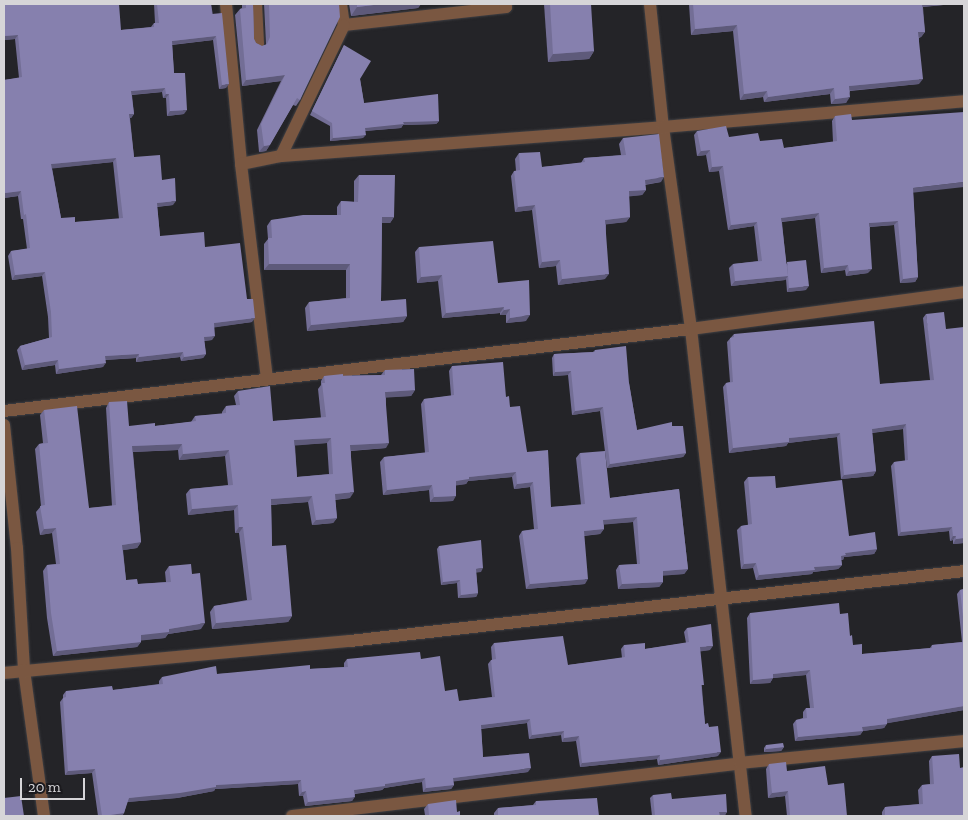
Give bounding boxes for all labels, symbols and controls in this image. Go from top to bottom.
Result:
scale bar [22,768,88,800]
text: 20 m [28,778,61,796]

